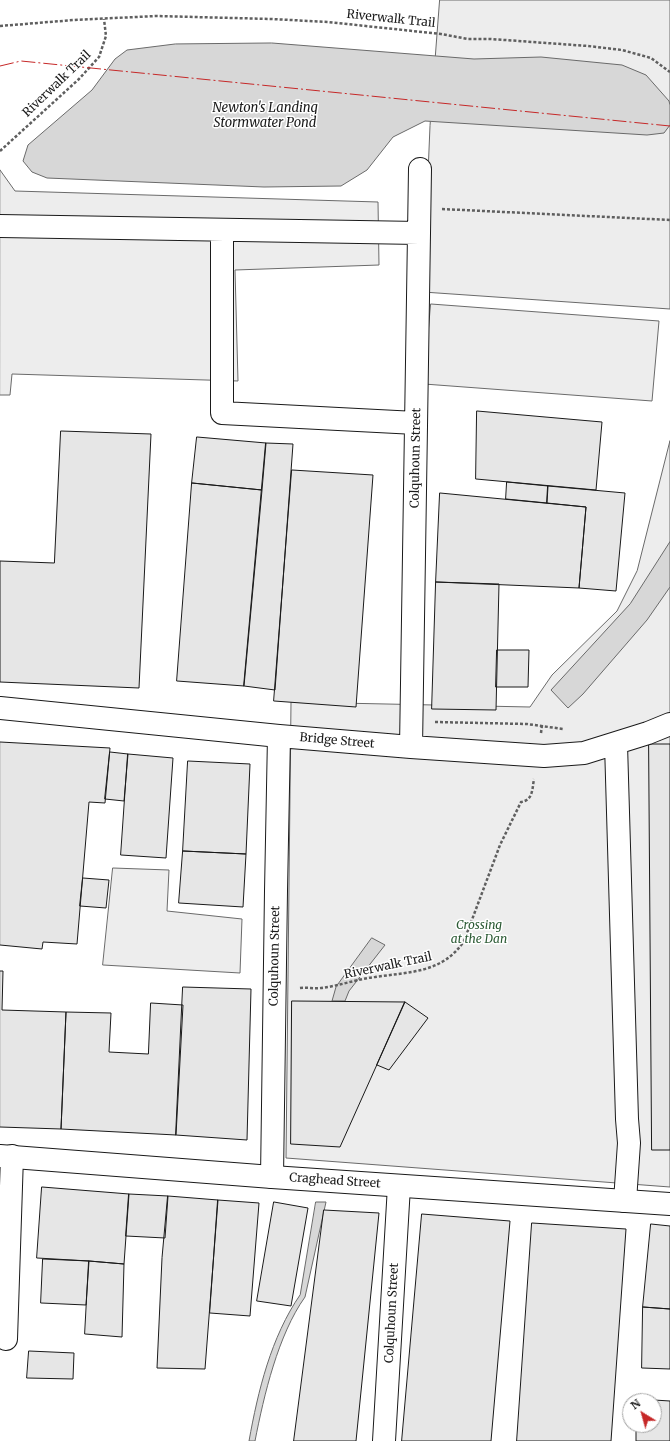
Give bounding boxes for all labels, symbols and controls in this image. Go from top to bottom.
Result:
street label: Riverwalk Trail [346,7,436,31]
street label: Riverwalk Trail [20,48,94,120]
water label: Newton's Landing Stormwater Pond [212,100,318,131]
street label: Colquhoun Street [408,408,424,508]
street label: Bridge Street [299,731,375,751]
street label: Colquhoun Street [267,906,283,1006]
park label: Crossing at the Dan [451,919,507,947]
street label: Riverwalk Trail [343,950,433,982]
street label: Craghead Street [289,1171,381,1191]
street label: Colquhoun Street [382,1263,402,1363]
north arrow [622,1393,662,1433]
text: N [628,1396,643,1412]

